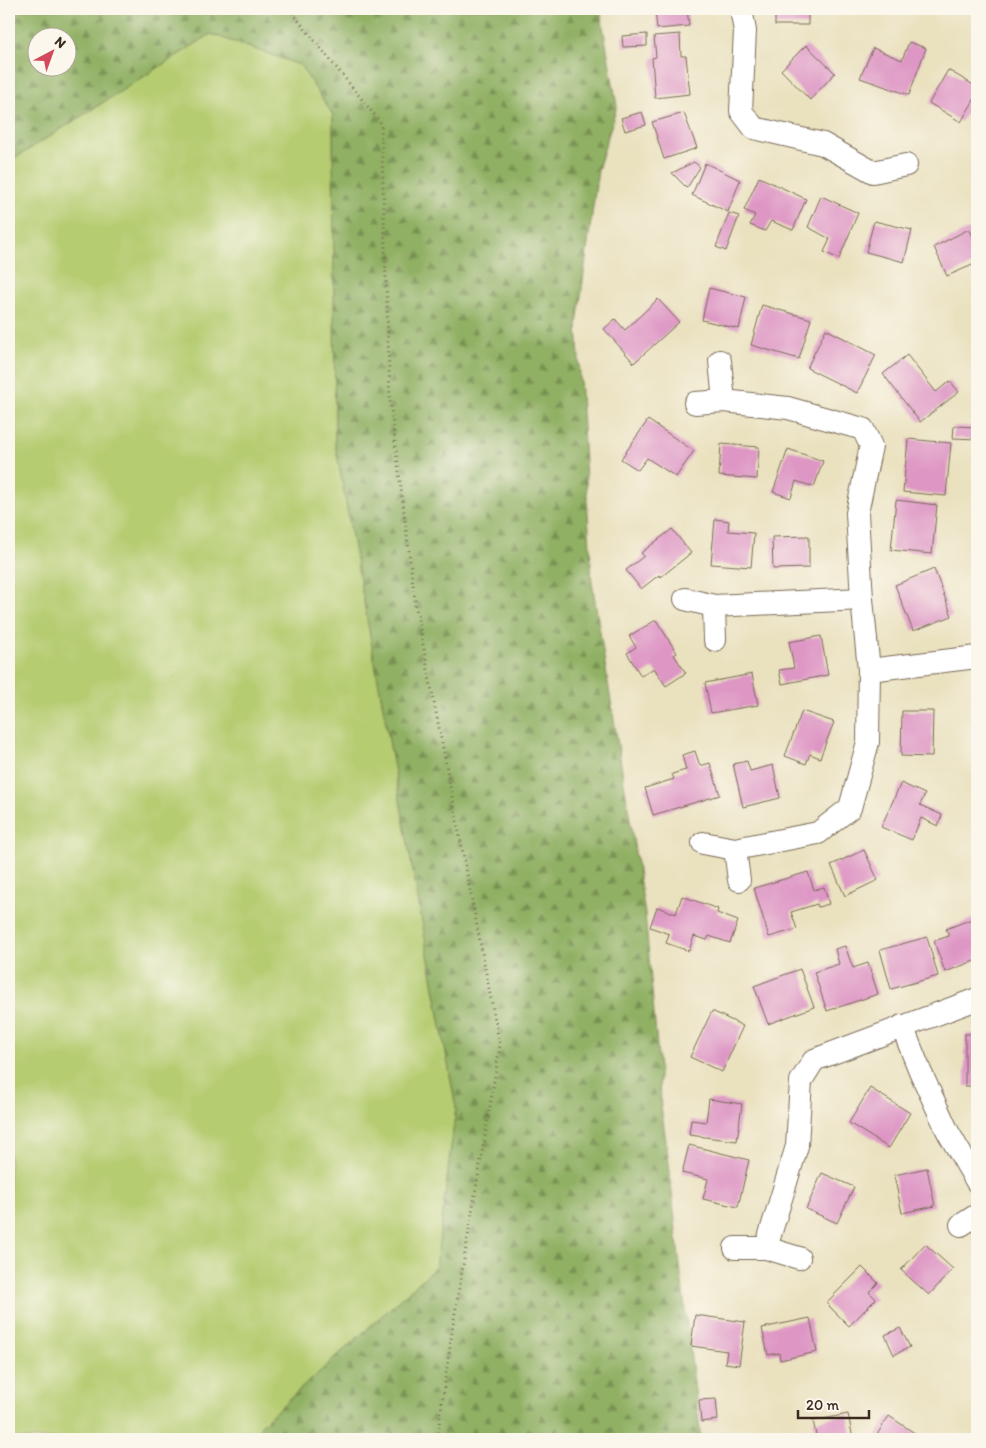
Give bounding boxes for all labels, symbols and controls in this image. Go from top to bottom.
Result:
north arrow [28,28,78,78]
text: N [51,33,69,52]
scale bar [798,1388,870,1420]
text: 20 m [806,1396,840,1414]

